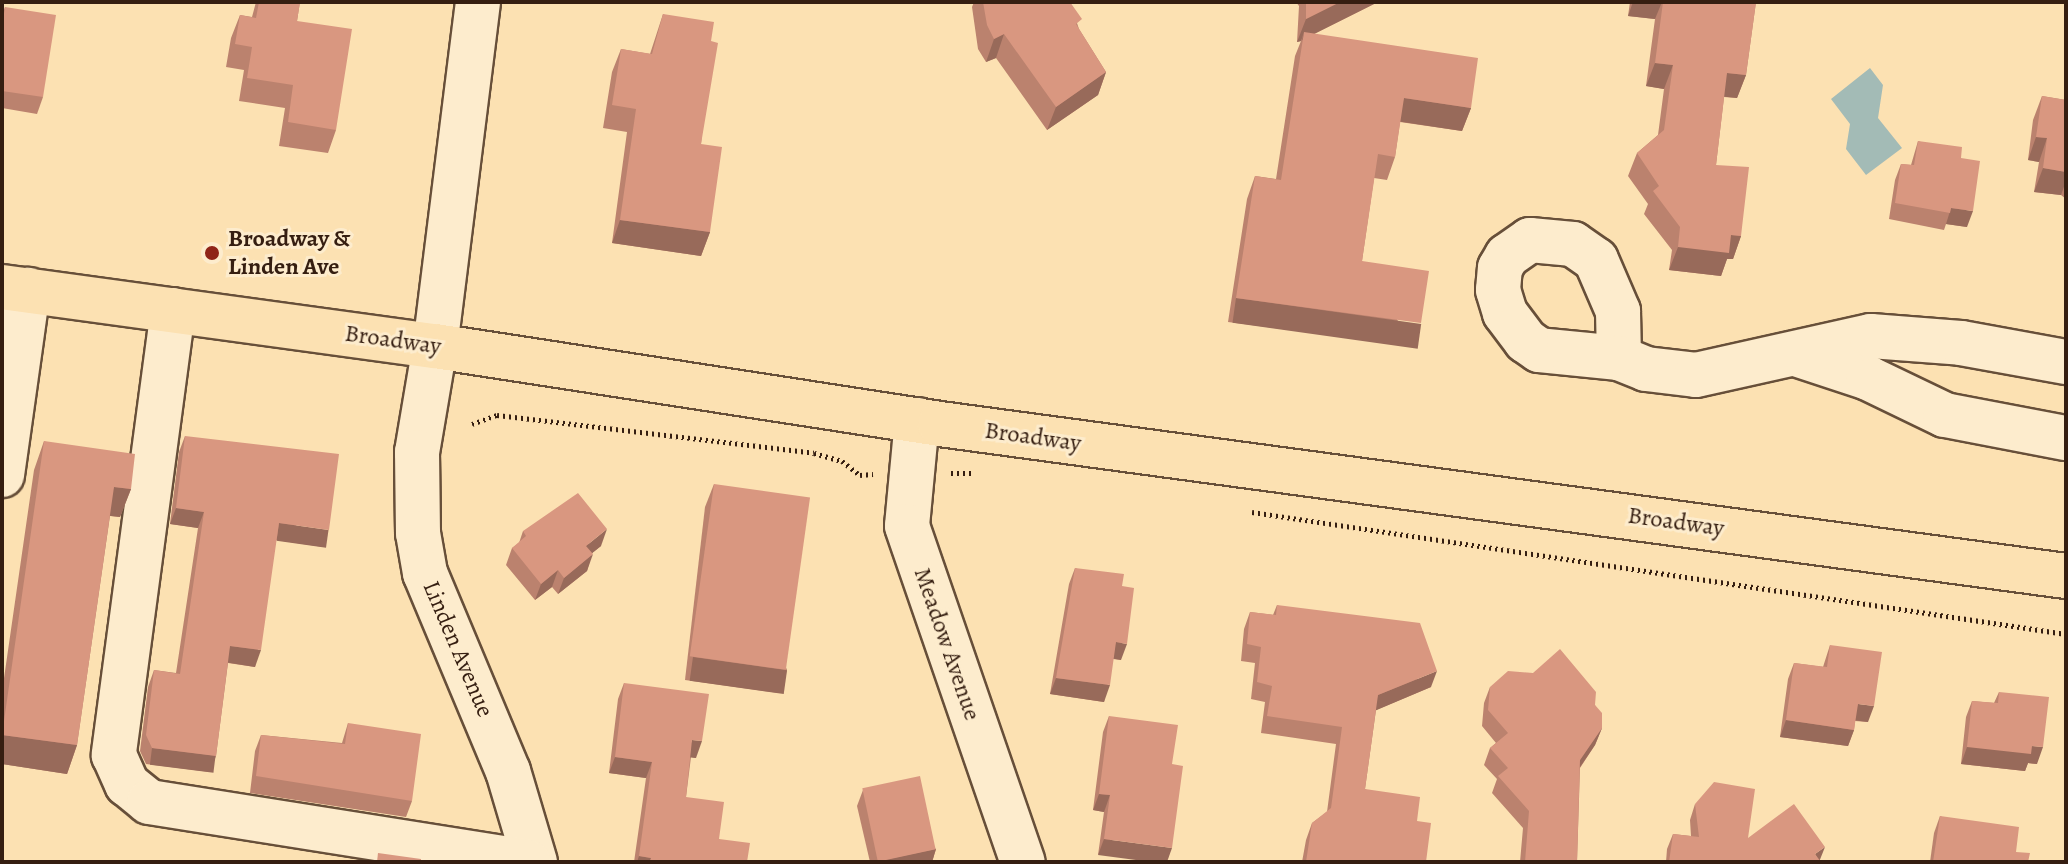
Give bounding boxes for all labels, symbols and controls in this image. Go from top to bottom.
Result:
place label: Broadway & Linden Ave [228,225,351,281]
marker: Broadway & Linden Ave [203,244,221,262]
street label: Broadway [343,319,443,361]
street label: Broadway [983,416,1083,458]
street label: Broadway [1626,501,1726,543]
street label: Meadow Avenue [907,564,987,724]
street label: Linden Avenue [416,577,500,721]

